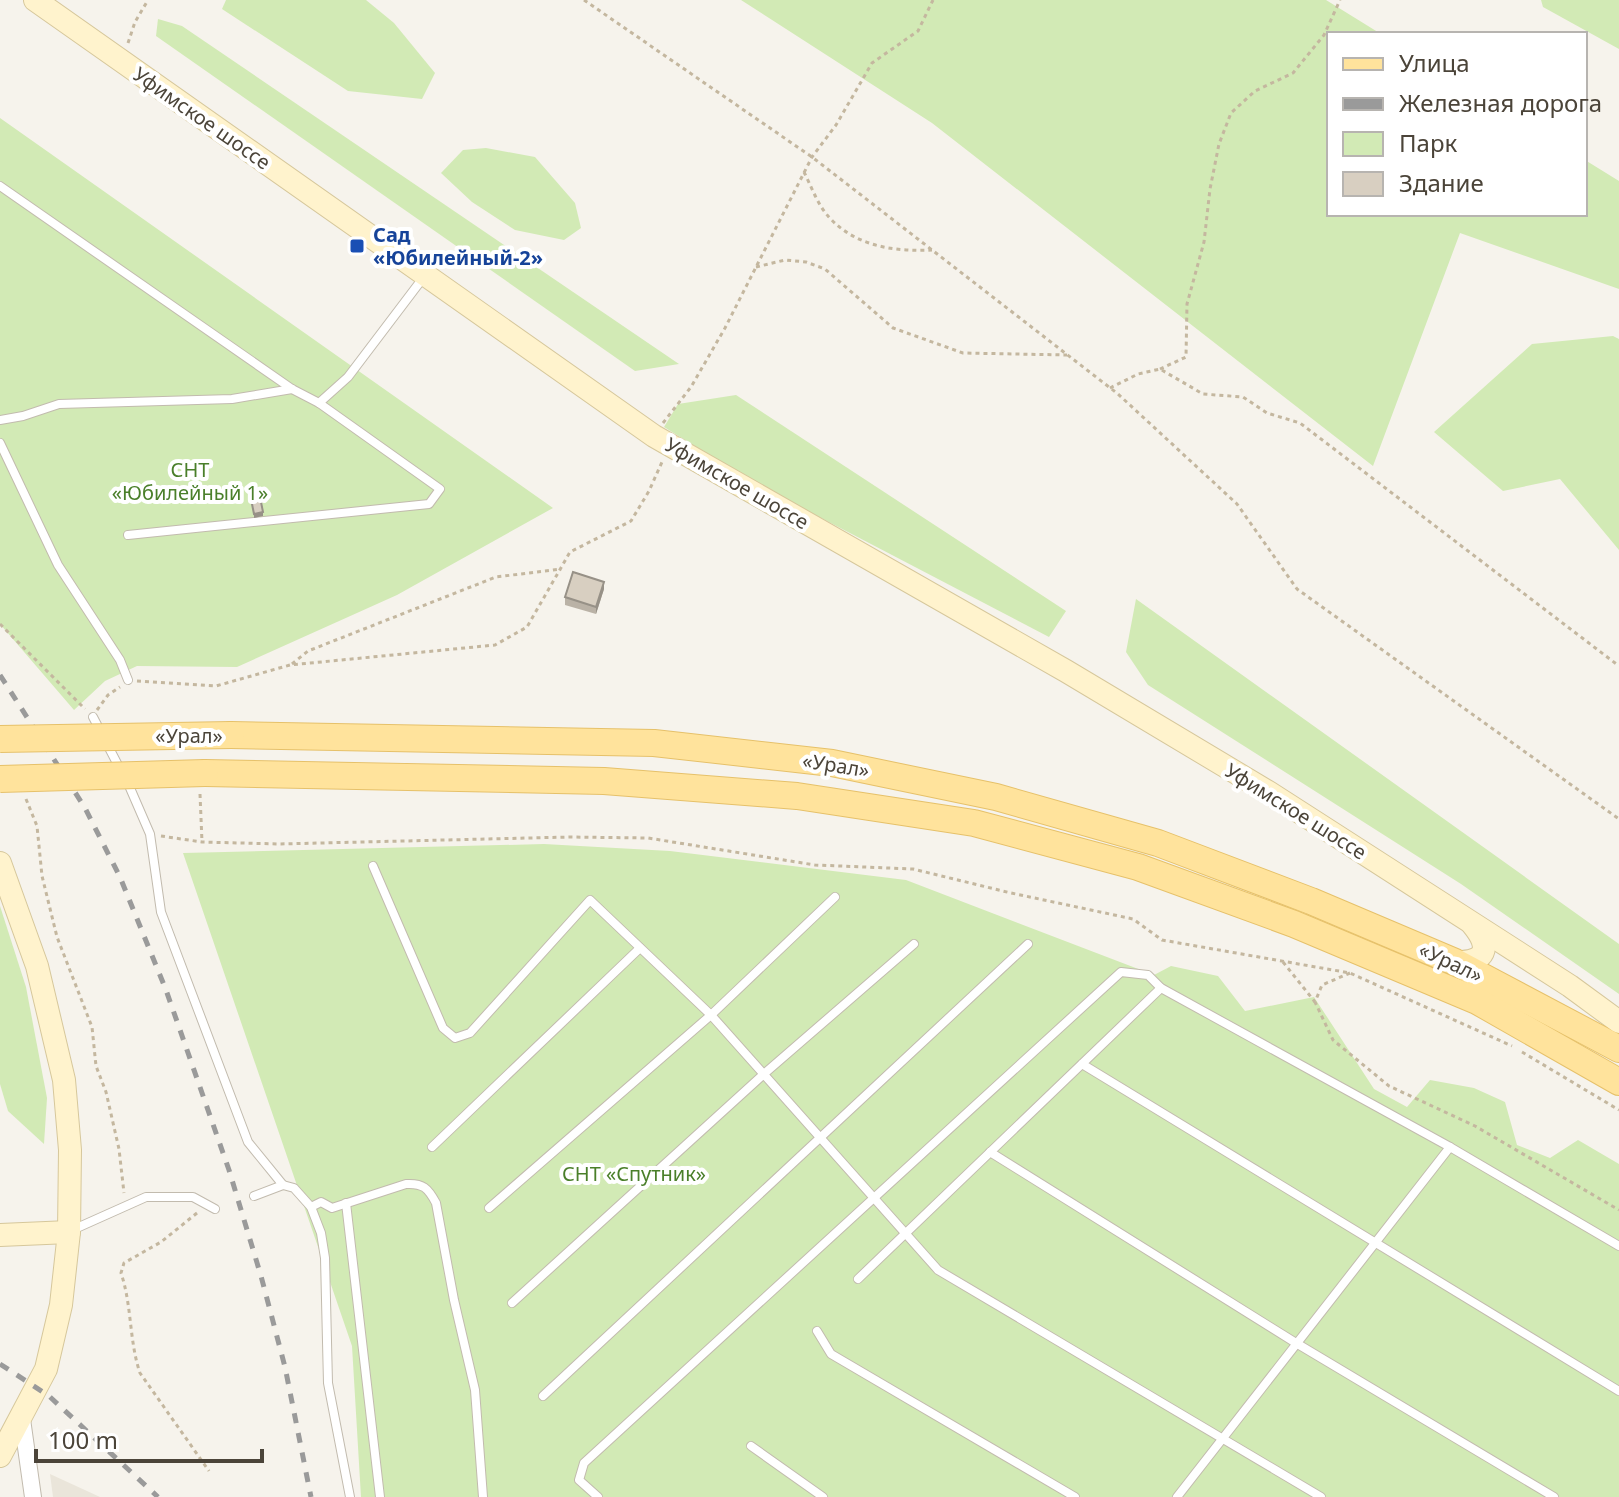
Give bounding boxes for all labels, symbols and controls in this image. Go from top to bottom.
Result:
legend [1327,32,1587,216]
text: Улица [1399,46,1470,79]
street label: Уфимское шоссе [128,61,276,175]
text: Железная дорога [1399,86,1602,119]
text: Парк [1399,126,1458,159]
text: Здание [1399,166,1484,199]
place label: Сад «Юбилейный-2» [373,221,543,271]
marker: Сад «Юбилейный-2» [348,237,366,255]
street label: Уфимское шоссе [660,431,814,535]
park label: СНТ «Юбилейный 1» [112,456,268,506]
street label: «Урал» [155,722,223,749]
street label: «Урал» [801,746,871,784]
street label: Уфимское шоссе [1220,757,1372,865]
street label: «Урал» [1415,936,1487,988]
park label: СНТ «Спутник» [562,1160,706,1187]
scale bar [36,1413,262,1463]
text: 100 m [48,1423,118,1456]

